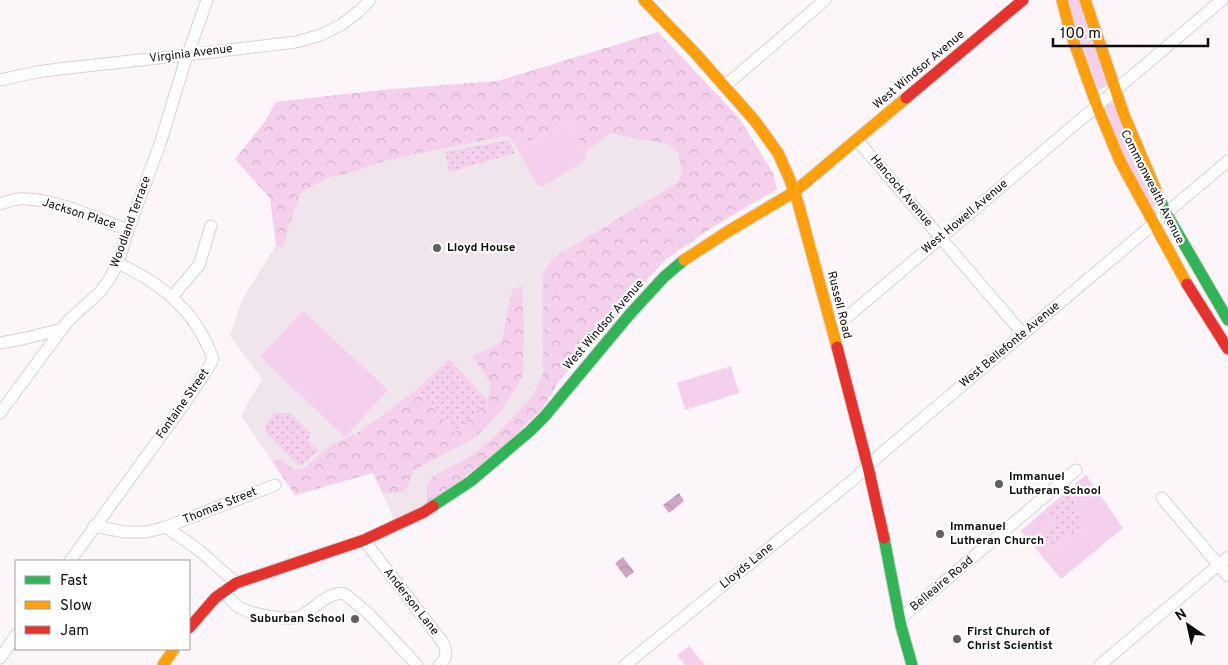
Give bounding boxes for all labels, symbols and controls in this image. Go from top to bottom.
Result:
scale bar [1053,15,1208,47]
text: 100 m [1060,25,1101,44]
street label: West Windsor Avenue [870,27,968,113]
street label: Virginia Avenue [149,41,233,67]
street label: Commonwealth Avenue [1116,127,1188,247]
street label: Hancock Avenue [866,152,936,230]
street label: Woodland Terrace [107,174,155,270]
street label: West Howell Avenue [919,176,1011,258]
street label: Jackson Place [40,195,118,233]
place label: Lloyd House [447,240,516,256]
marker: Lloyd House [431,242,443,254]
street label: Russell Road [823,270,855,340]
street label: West Windsor Avenue [560,276,648,374]
street label: West Bellefonte Avenue [957,298,1063,392]
street label: Fontaine Street [153,366,213,442]
place label: Immanuel Lutheran School [1009,469,1101,499]
marker: Immanuel Lutheran School [993,478,1005,490]
street label: Thomas Street [181,484,259,528]
place label: Immanuel Lutheran Church [950,519,1044,549]
marker: Immanuel Lutheran Church [934,528,946,540]
street label: Lloyds Lane [717,539,777,593]
street label: Belleaire Road [907,553,977,615]
legend [15,560,190,650]
street label: Anderson Lane [380,565,442,639]
text: Fast [60,572,88,591]
text: Slow [60,597,92,616]
north arrow [1163,600,1213,650]
text: N [1173,606,1190,625]
place label: Suburban School [250,611,345,627]
marker: Suburban School [349,613,361,625]
text: Jam [60,622,89,641]
place label: First Church of Christ Scientist [967,624,1053,654]
marker: First Church of Christ Scientist [951,633,963,645]

